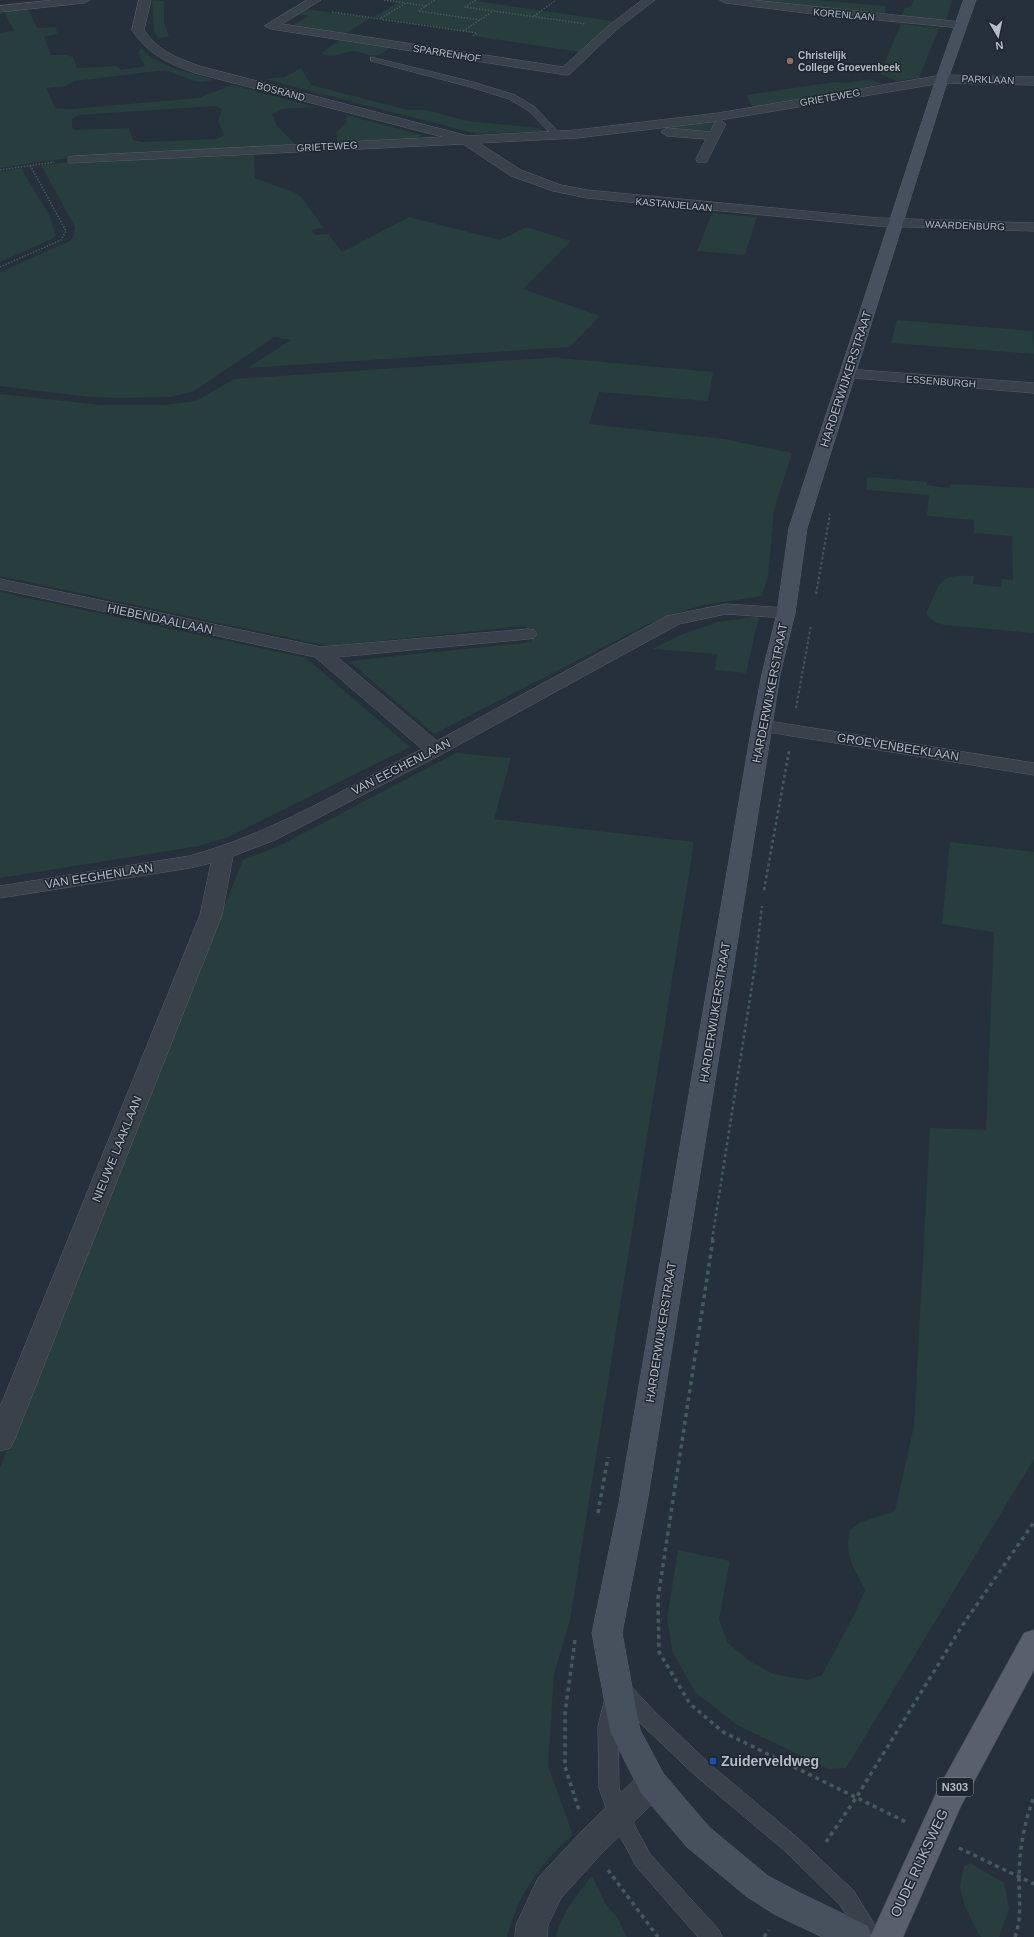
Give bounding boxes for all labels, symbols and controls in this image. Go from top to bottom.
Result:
street label: KORENLAAN [813,6,875,23]
north arrow [978,16,1018,56]
text: N [995,39,1004,52]
street label: SPARRENHOF [412,43,482,64]
place label: Christelijk College Groevenbeek [798,50,901,73]
marker: Christelijk College Groevenbeek [785,56,795,66]
street label: PARKLAAN [961,73,1014,86]
street label: BOSRAND [256,80,306,103]
street label: GRIETEWEG [799,87,861,108]
street label: GRIETEWEG [296,139,358,154]
street label: KASTANJELAAN [635,196,713,213]
street label: WAARDENBURG [925,219,1005,232]
street label: HARDERWIJKERSTRAAT [817,309,875,449]
street label: ESSENBURGH [906,374,976,389]
street label: HIEBENDAALLAAN [106,601,214,637]
street label: HARDERWIJKERSTRAAT [750,621,791,764]
street label: GROEVENBEEKLAAN [836,730,960,764]
street label: VAN EEGHENLAAN [349,736,453,798]
street label: VAN EEGHENLAAN [44,861,154,891]
street label: HARDERWIJKERSTRAAT [697,940,733,1083]
street label: NIEUWE LAAKLAAN [89,1094,145,1204]
street label: HARDERWIJKERSTRAAT [643,1260,679,1403]
place label: Zuiderveldweg [721,1753,819,1769]
marker: Zuiderveldweg [708,1756,718,1766]
road number: N303 [937,1778,973,1796]
street label: OUDE RIJKSWEG [887,1806,951,1920]

